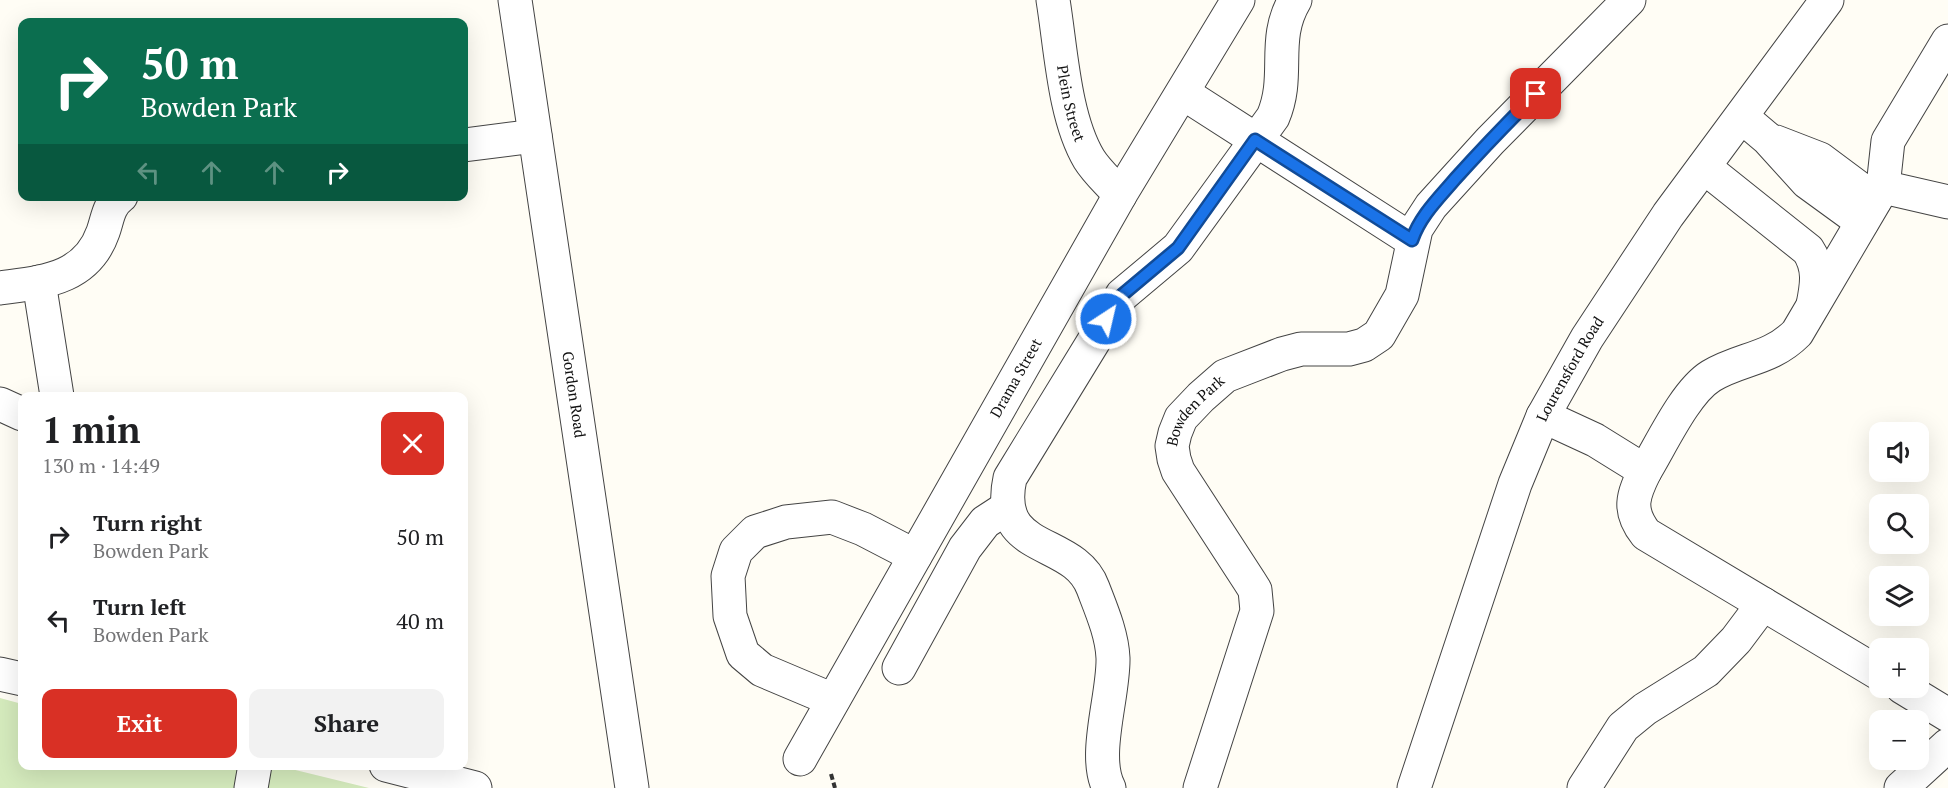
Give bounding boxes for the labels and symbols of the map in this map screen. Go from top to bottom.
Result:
street label: Plein Street [1053,64,1091,145]
pin [1510,68,1561,119]
position arrow [1074,287,1138,351]
street label: Lourensford Road [1531,312,1608,424]
street label: Drama Street [985,334,1046,421]
street label: Gordon Road [558,350,591,439]
street label: Bowden Park [1161,370,1228,448]

